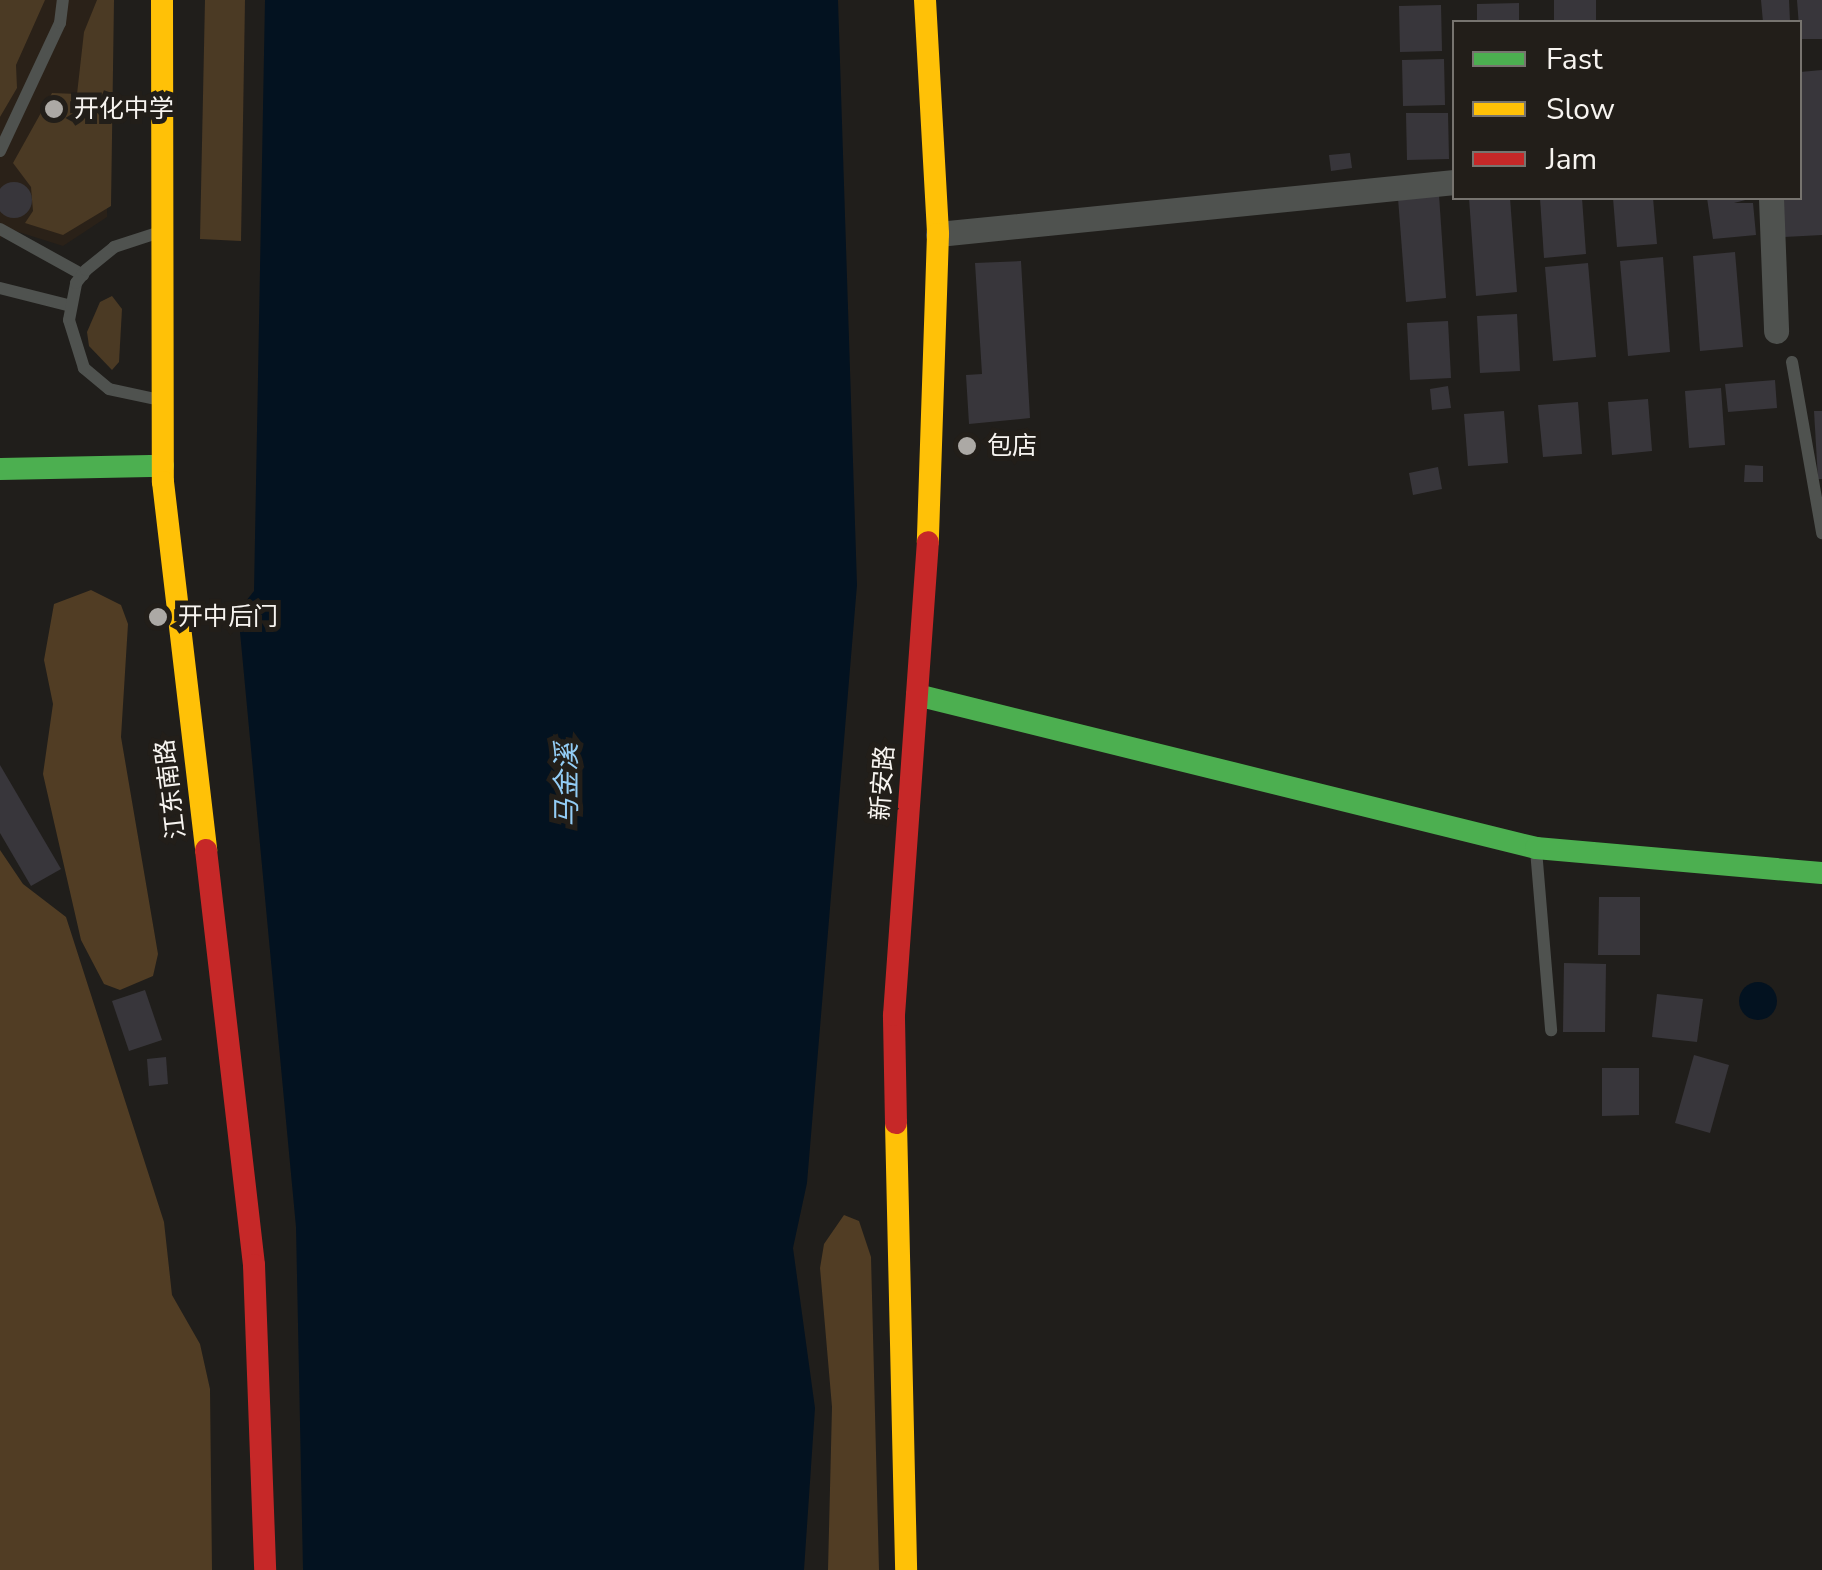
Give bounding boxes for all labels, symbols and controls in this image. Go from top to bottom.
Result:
legend [1452,20,1802,200]
text: Fast [1546,39,1603,80]
text: Slow [1546,89,1615,130]
place label: 开化中学 [74,94,174,124]
marker: 开化中学 [43,98,65,120]
text: Jam [1546,139,1597,180]
place label: 包店 [987,431,1037,461]
marker: 包店 [956,435,978,457]
place label: 开中后门 [178,602,278,632]
marker: 开中后门 [147,606,169,628]
street label: 江东南路 [150,738,192,840]
water label: 马金溪 [550,743,584,827]
street label: 新安路 [865,745,901,821]

